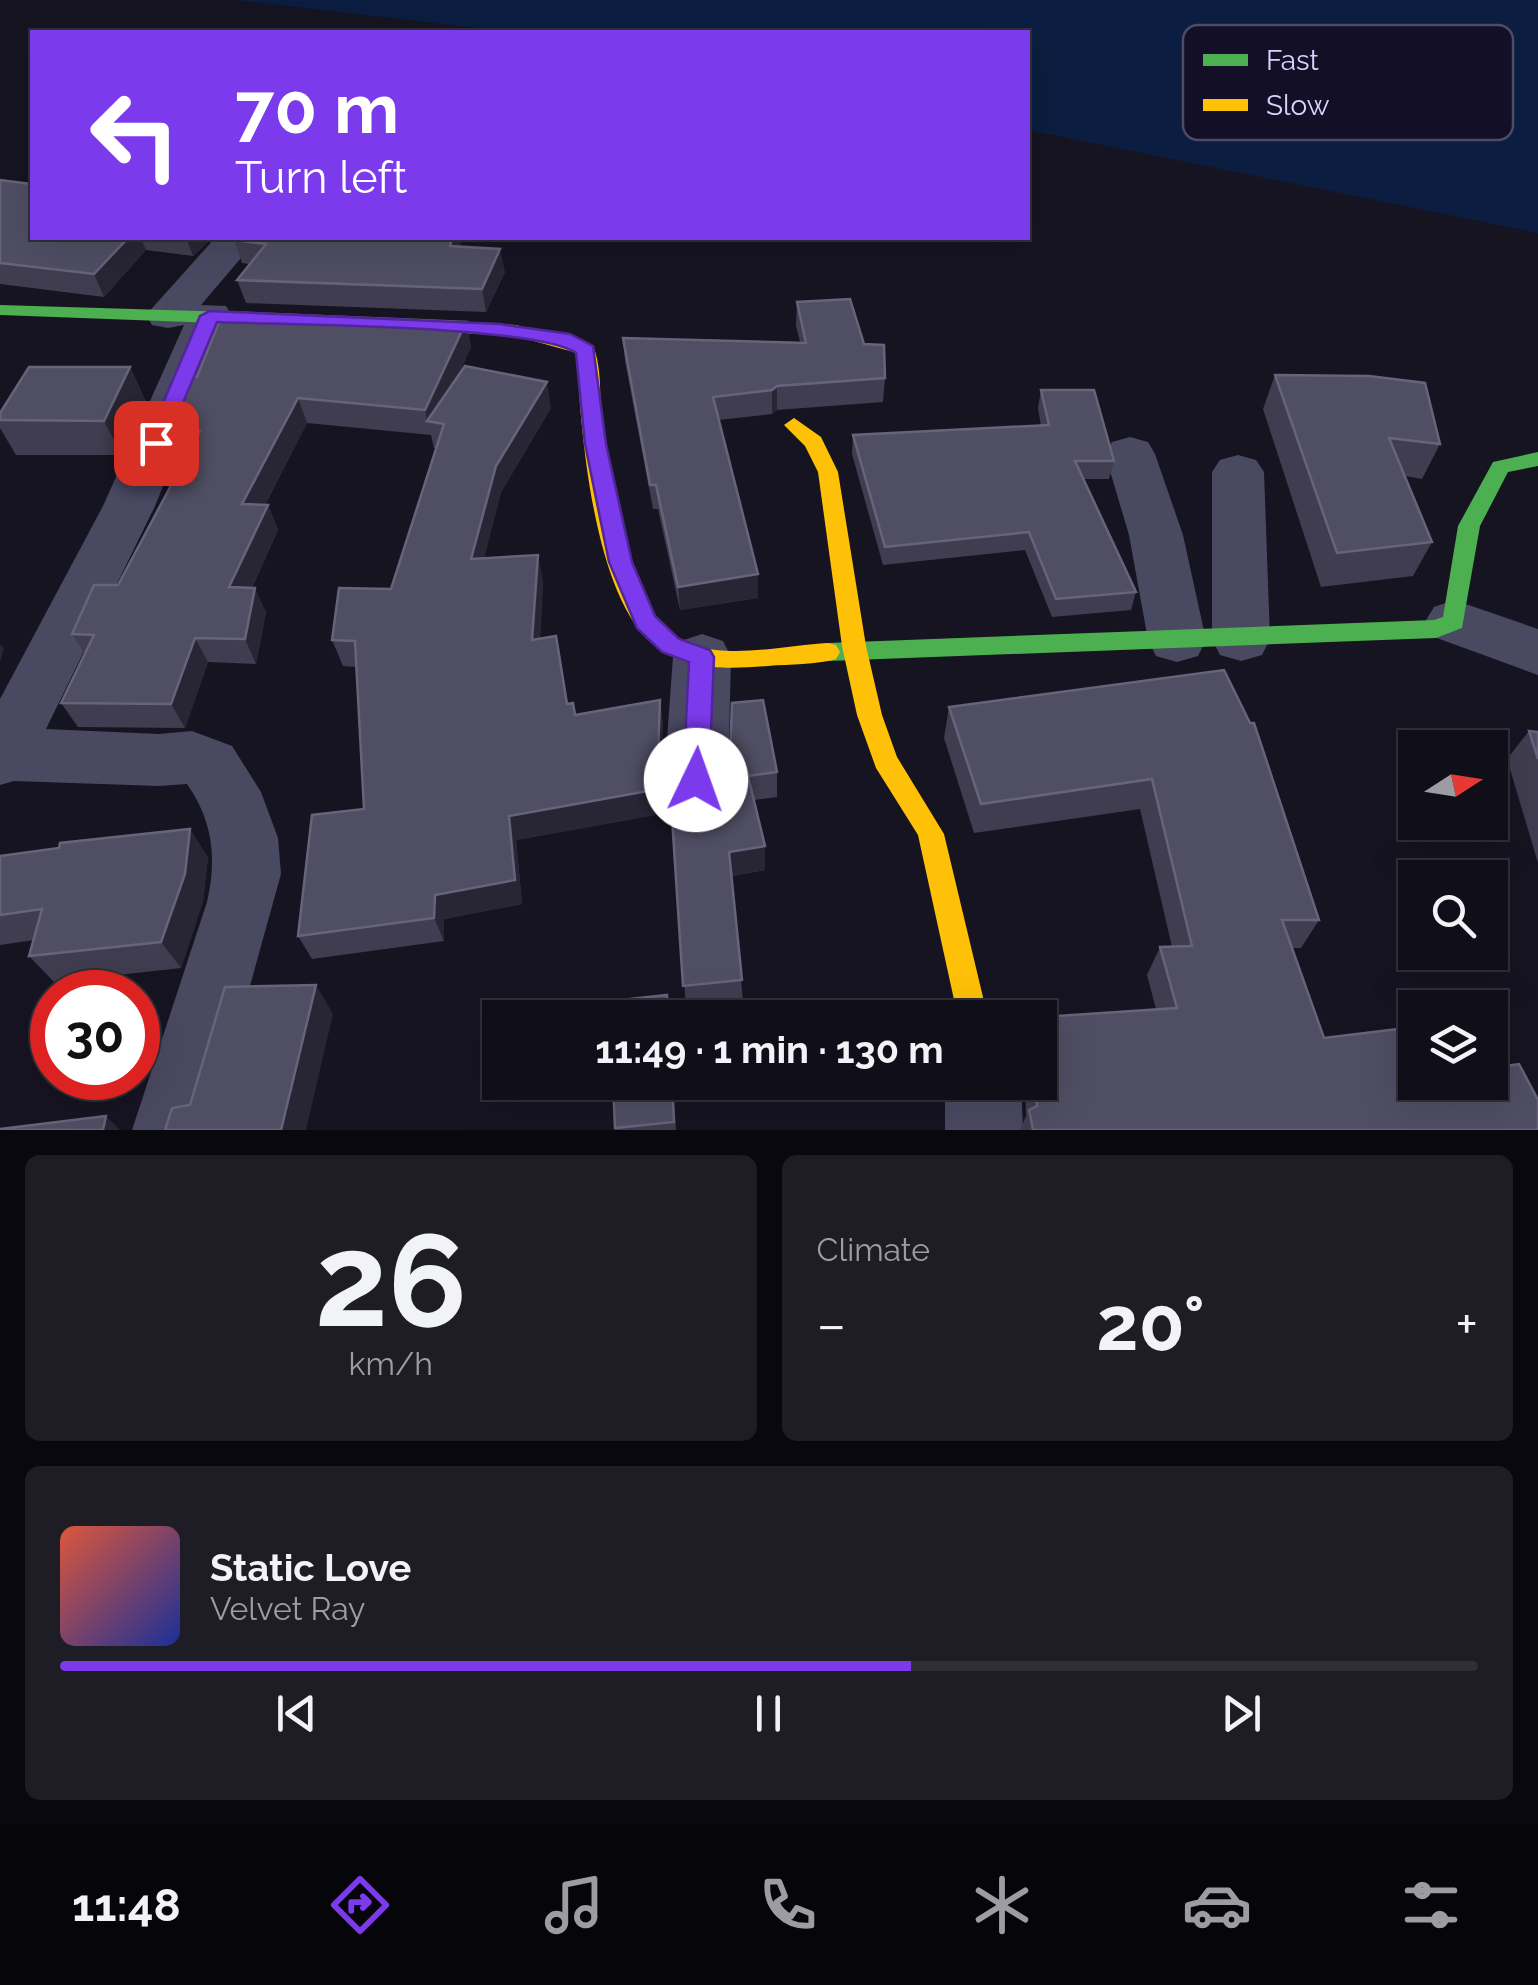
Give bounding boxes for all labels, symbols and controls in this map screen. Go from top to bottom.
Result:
legend [1183,25,1513,140]
text: Fast [1266,44,1319,77]
text: 70 m [235,67,399,149]
icon: left [70,70,200,200]
text: Slow [1266,89,1330,122]
text: Turn left [235,151,407,204]
pin [114,401,199,486]
icon: arrive [129,416,184,471]
position arrow [644,728,748,832]
north arrow [1398,730,1508,840]
map controls [1398,730,1508,1100]
button: search [1398,860,1508,970]
speed limit sign: 30 [30,970,160,1100]
button: layers [1398,990,1508,1100]
text: 11:49 · 1 min · 130 m [595,1027,944,1072]
text: 26 [315,1204,467,1356]
text: Climate [817,1231,930,1268]
text: 20° [1096,1279,1205,1368]
text: − [817,1292,846,1357]
text: + [1455,1292,1478,1357]
text: km/h [349,1345,433,1382]
text: Static Love [210,1545,411,1590]
text: Velvet Ray [210,1590,365,1627]
icon: previous [269,1686,324,1741]
icon: pause [741,1686,796,1741]
icon: next [1214,1686,1269,1741]
icon: directions [325,1870,395,1940]
icon: music [539,1870,609,1940]
icon: phone [753,1870,823,1940]
icon: climate [967,1870,1037,1940]
icon: car [1182,1870,1252,1940]
icon: filters [1396,1870,1466,1940]
text: 11:48 [72,1879,181,1932]

